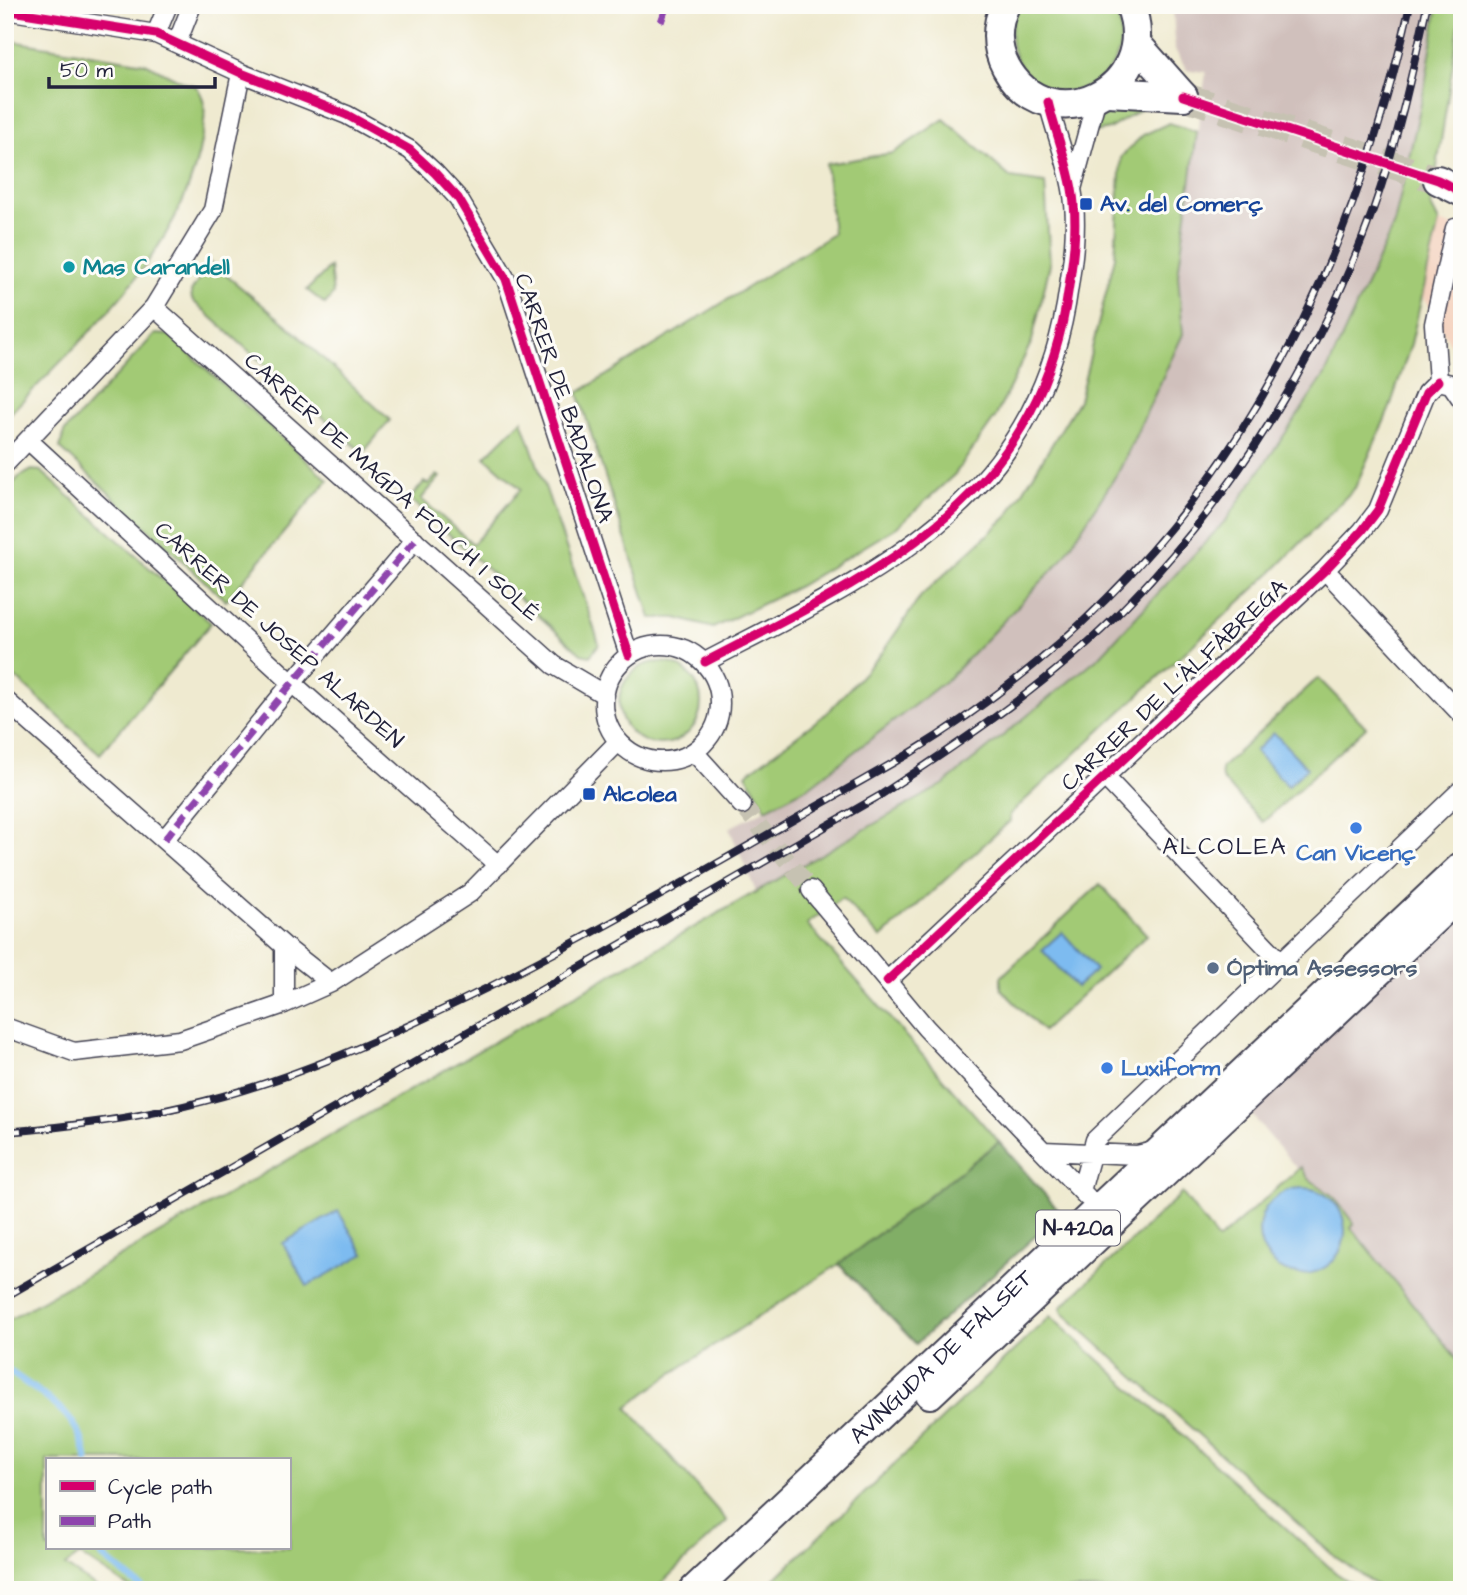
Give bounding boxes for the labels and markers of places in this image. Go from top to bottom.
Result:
place label: Av. del Comerç [1100,188,1263,220]
marker: Av. del Comerç [1078,196,1094,212]
place label: Mas Carandell [83,251,230,283]
marker: Mas Carandell [61,259,77,275]
place label: Alcolea [603,778,677,810]
marker: Alcolea [581,786,597,802]
marker: Can Vicenç [1348,820,1364,836]
place label: Can Vicenç [1296,837,1416,869]
place label: Óptima Assessors [1227,952,1418,984]
marker: Óptima Assessors [1205,960,1221,976]
place label: Luxiform [1121,1052,1221,1084]
marker: Luxiform [1099,1060,1115,1076]

